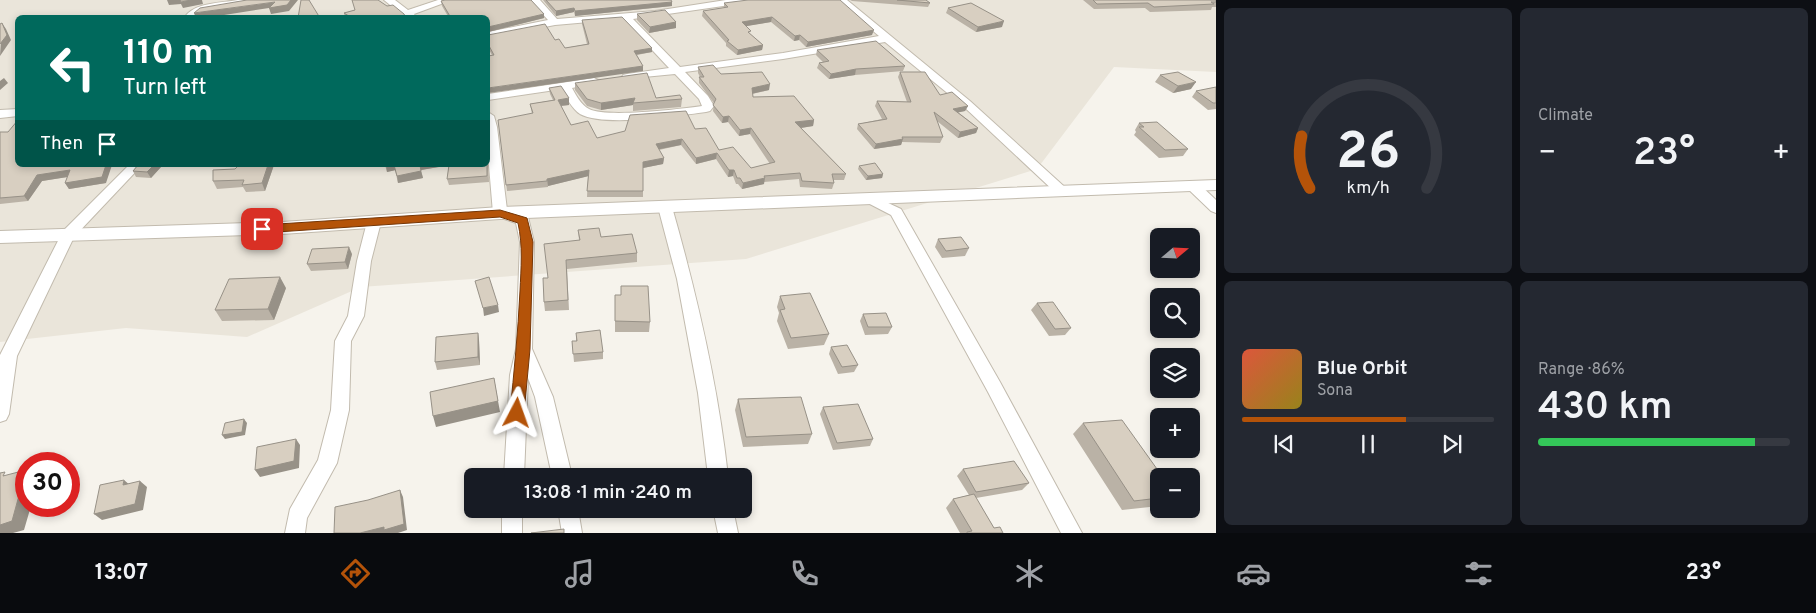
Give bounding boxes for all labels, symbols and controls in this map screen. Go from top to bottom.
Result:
text: 110 m [123,32,213,76]
icon: left [40,35,105,100]
text: Turn left [123,75,206,102]
text: Climate [1538,106,1593,126]
text: 26 [1336,121,1400,187]
icon: arrive [93,130,121,158]
text: 23° [1633,130,1695,179]
text: Then [40,132,83,156]
text: − [1538,136,1556,172]
text: + [1772,136,1790,172]
text: km/h [1346,177,1390,200]
pin [241,208,283,250]
icon: arrive [248,215,276,243]
north arrow [1150,228,1200,278]
map controls [1150,228,1200,518]
button: search [1150,288,1200,338]
button: layers [1150,348,1200,398]
text: Blue Orbit [1317,357,1407,381]
text: Range · 86% [1538,360,1625,380]
text: Sona [1317,381,1353,401]
text: 430 km [1538,384,1673,433]
position arrow [490,386,542,438]
button: + [1150,408,1200,458]
icon: previous [1270,430,1298,458]
icon: pause [1354,430,1382,458]
icon: next [1438,430,1466,458]
speed limit sign: 30 [15,452,80,517]
button: − [1150,468,1200,518]
text: 13:08 · 1 min · 240 m [524,481,692,505]
icon: directions [338,556,373,591]
icon: music [562,556,597,591]
icon: phone [787,556,822,591]
icon: climate [1012,556,1047,591]
icon: car [1236,556,1271,591]
icon: filters [1461,556,1496,591]
text: 13:07 [95,560,148,587]
text: 23° [1685,560,1721,587]

